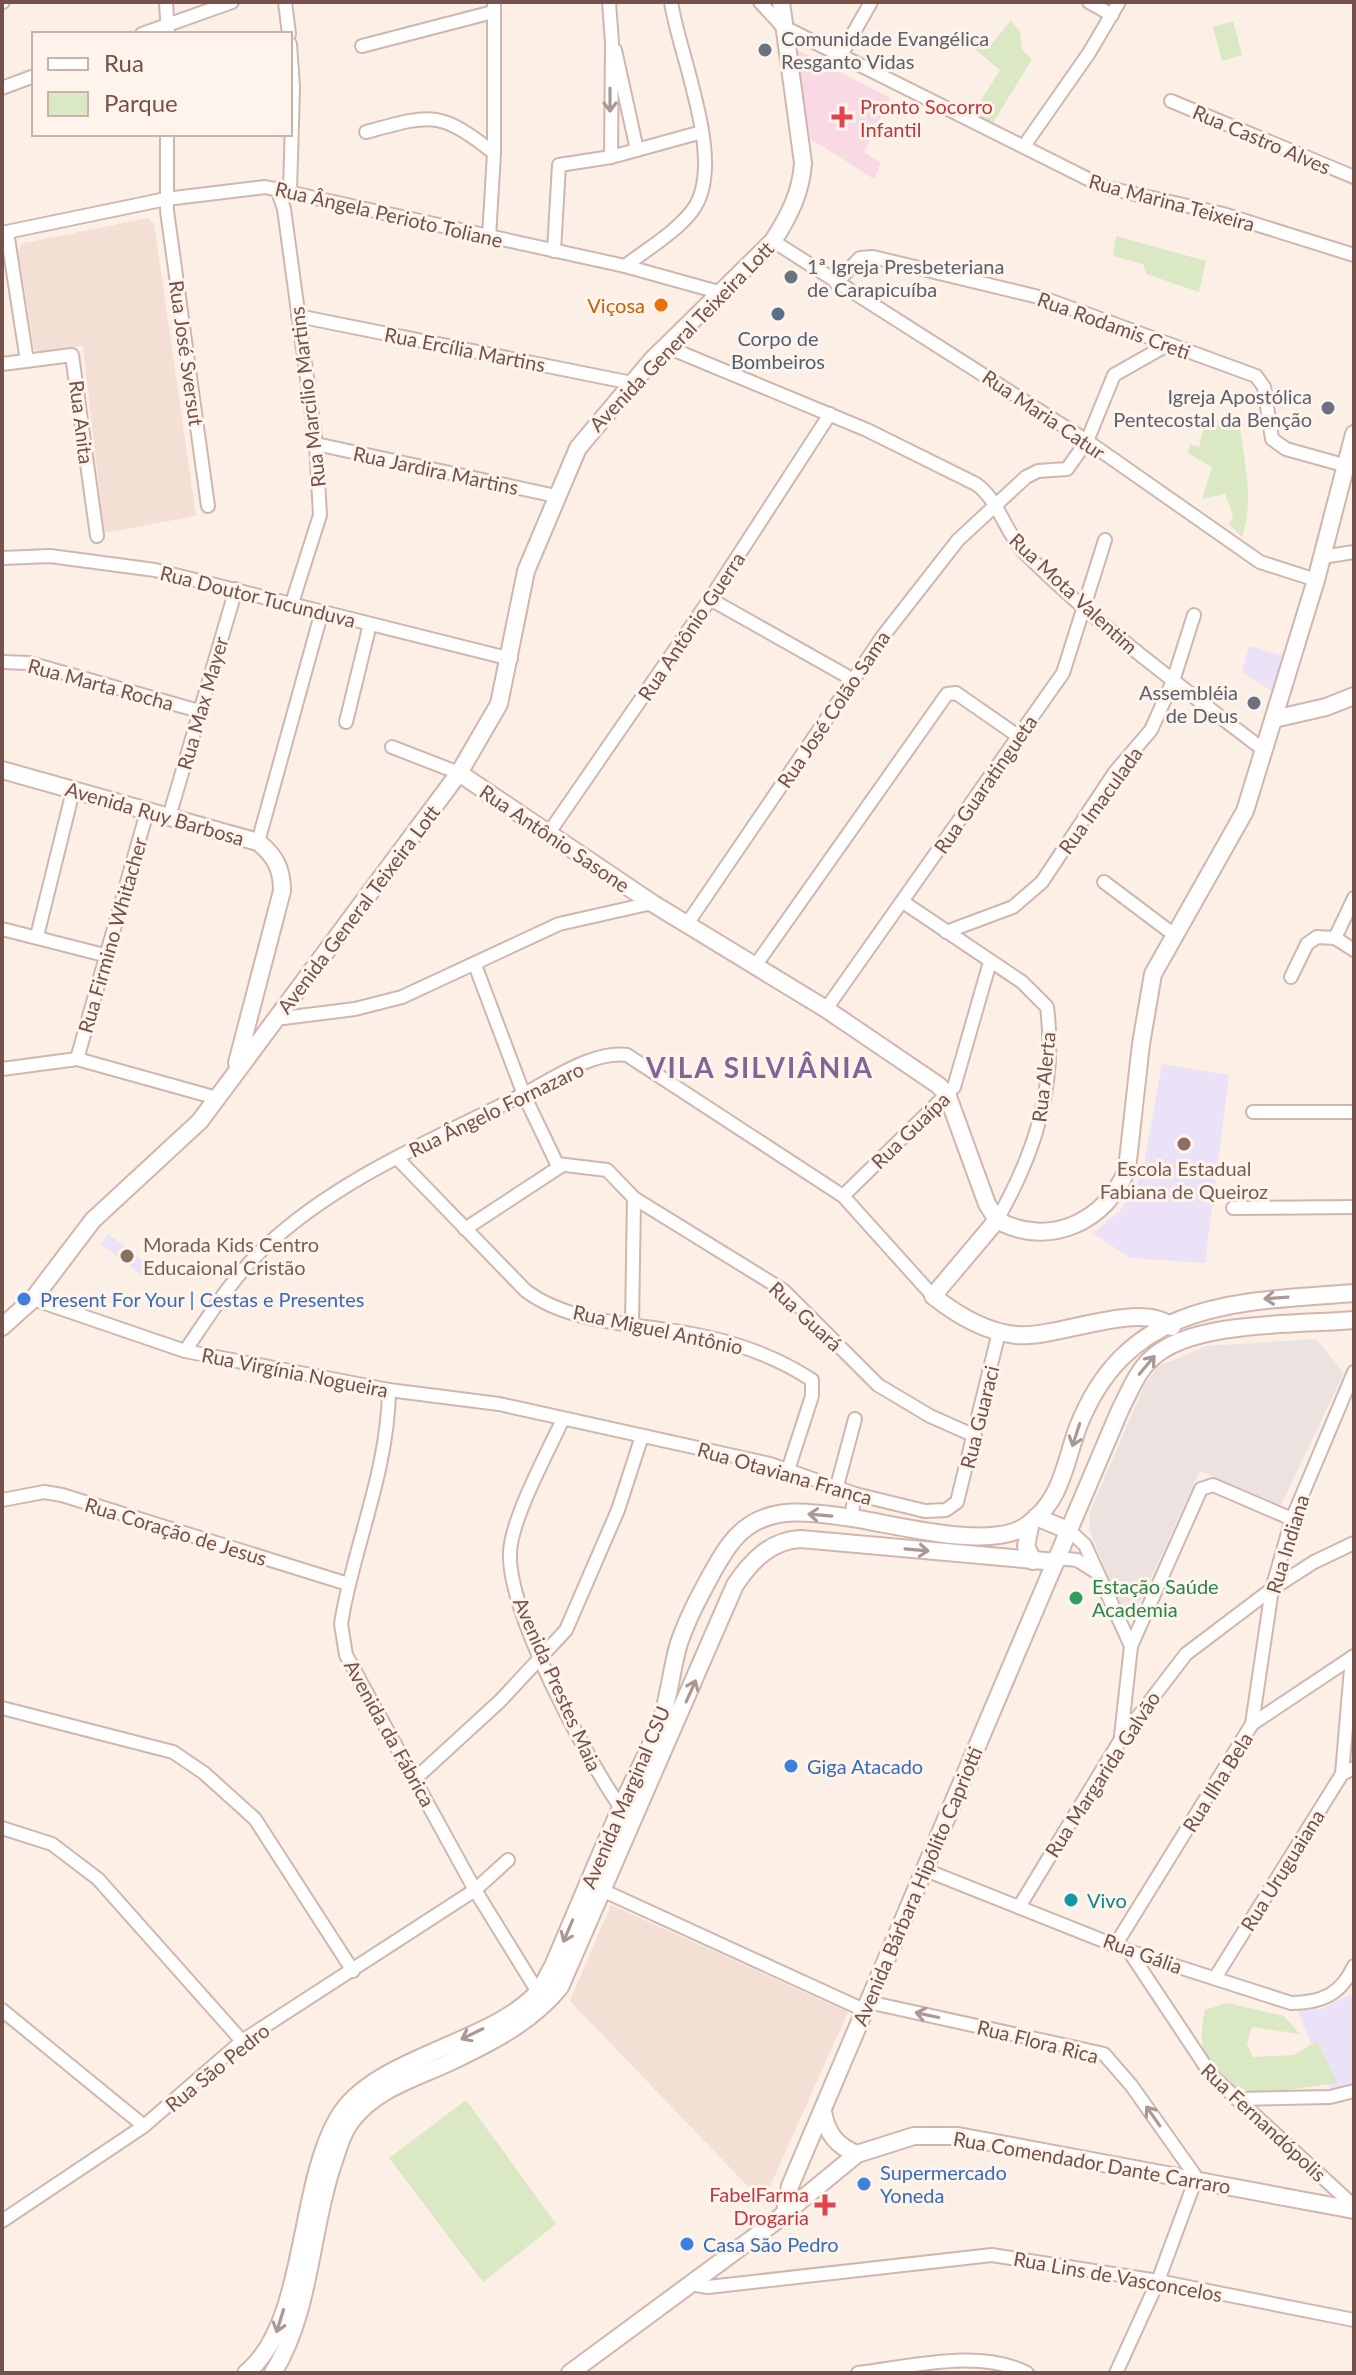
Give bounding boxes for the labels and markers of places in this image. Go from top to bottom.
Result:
place label: Comunidade Evangélica Resganto Vidas [781,26,989,73]
marker: Comunidade Evangélica Resganto Vidas [756,41,774,59]
place label: Pronto Socorro Infantil [860,94,993,141]
marker: Pronto Socorro Infantil [831,106,853,128]
place label: 1ª Igreja Presbeteriana de Carapicuíba [807,254,1004,301]
marker: 1ª Igreja Presbeteriana de Carapicuíba [782,268,800,286]
place label: Viçosa [587,293,645,317]
marker: Viçosa [652,296,670,314]
marker: Corpo de Bombeiros [769,305,787,323]
place label: Corpo de Bombeiros [731,326,825,373]
place label: Igreja Apostólica Pentecostal da Benção [1113,384,1312,431]
marker: Igreja Apostólica Pentecostal da Benção [1319,399,1337,417]
place label: Assembléia de Deus [1139,680,1238,727]
marker: Assembléia de Deus [1245,694,1263,712]
marker: Escola Estadual Fabiana de Queiroz [1175,1135,1193,1153]
place label: Escola Estadual Fabiana de Queiroz [1100,1156,1268,1203]
place label: Morada Kids Centro Educaional Cristão [143,1232,319,1279]
marker: Morada Kids Centro Educaional Cristão [118,1247,136,1265]
place label: Present For Your | Cestas e Presentes [40,1287,364,1311]
marker: Present For Your | Cestas e Presentes [15,1290,33,1308]
place label: Estação Saúde Academia [1092,1574,1219,1621]
marker: Estação Saúde Academia [1067,1589,1085,1607]
place label: Giga Atacado [807,1754,923,1778]
marker: Giga Atacado [782,1757,800,1775]
place label: Vivo [1087,1888,1127,1912]
marker: Vivo [1062,1891,1080,1909]
place label: Supermercado Yoneda [880,2160,1007,2207]
marker: Supermercado Yoneda [855,2175,873,2193]
place label: FabelFarma Drogaria [709,2182,809,2229]
marker: FabelFarma Drogaria [816,2196,834,2214]
place label: Casa São Pedro [703,2232,839,2256]
marker: Casa São Pedro [678,2235,696,2253]

